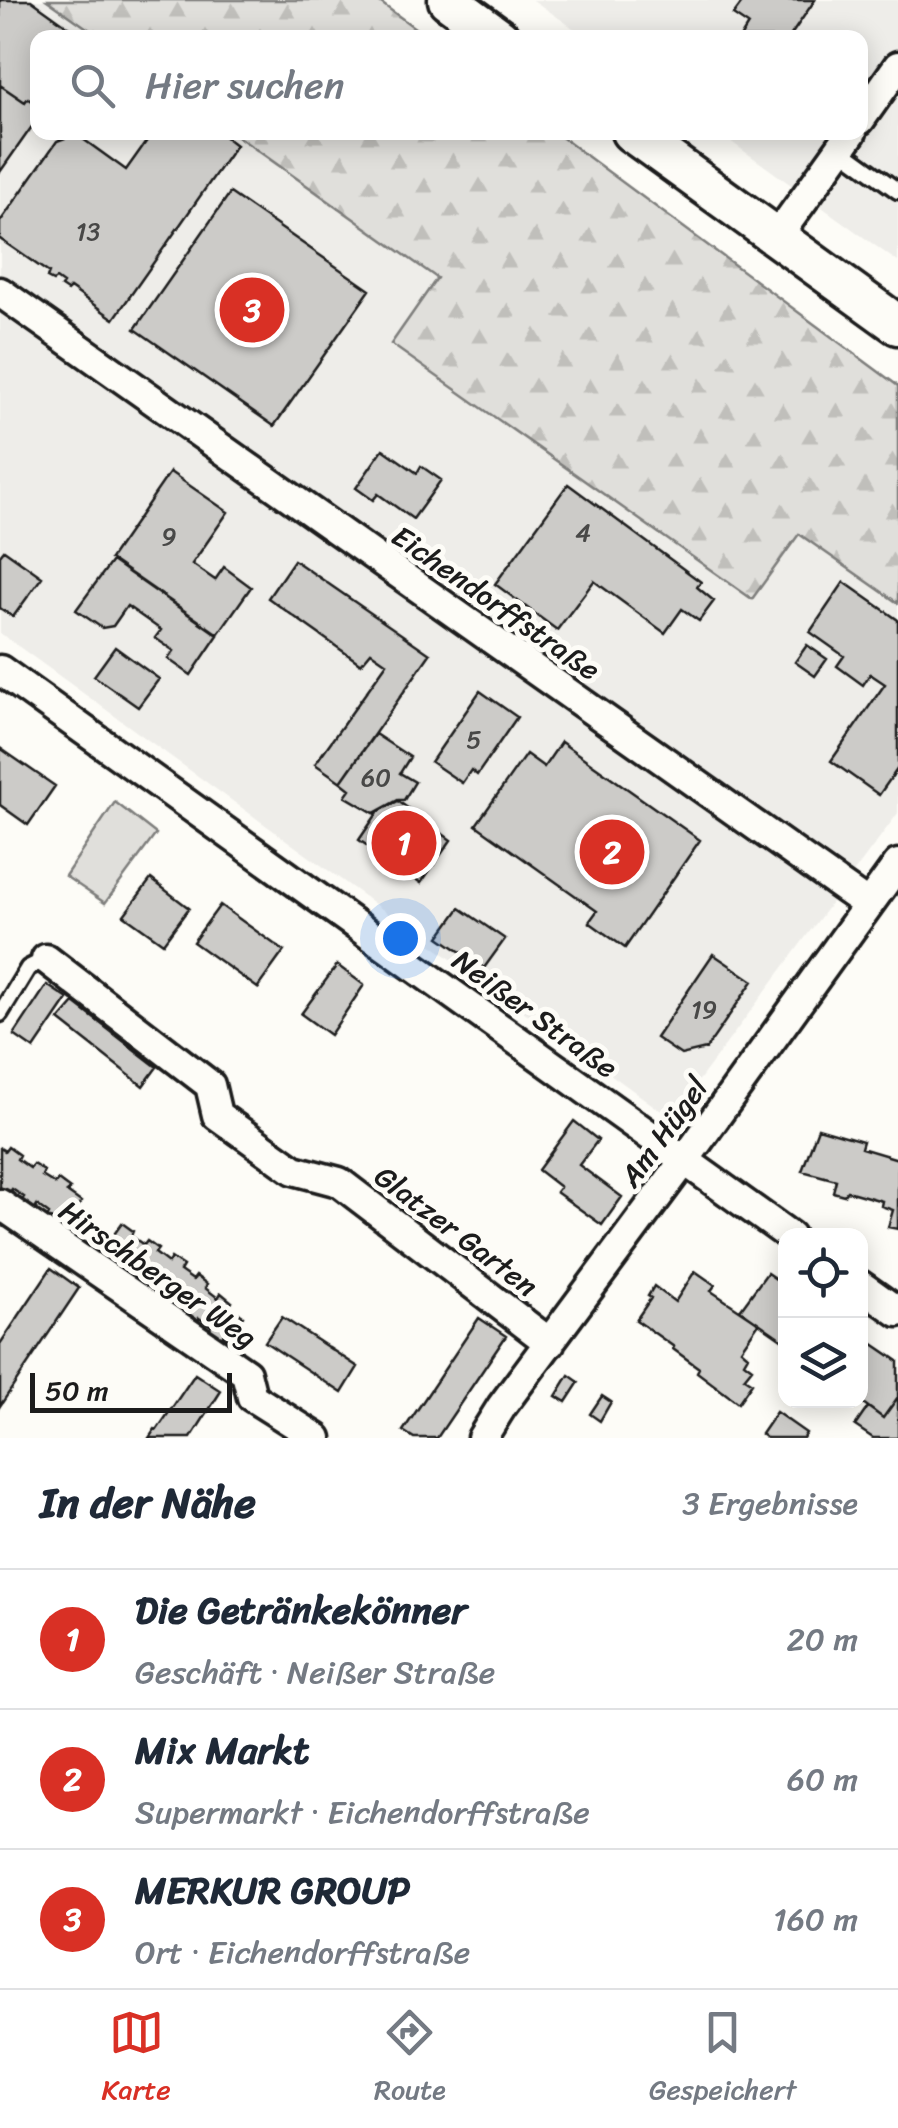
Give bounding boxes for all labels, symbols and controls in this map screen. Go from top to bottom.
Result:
search box [30,30,868,140]
text: Hier suchen [145,52,344,119]
icon: search [65,58,120,113]
house number: 13 [76,209,100,254]
pin: 3 [220,272,284,348]
street label: Eichendorffstraße [380,510,612,696]
house number: 4 [575,510,591,555]
house number: 9 [161,514,177,559]
house number: 5 [466,717,482,762]
house number: 60 [361,755,391,800]
pin: 1 [372,806,436,880]
pin: 2 [580,814,644,890]
your location [375,913,426,964]
street label: Neißer Straße [440,935,630,1093]
house number: 19 [691,987,717,1032]
street label: Am Hügel [604,1064,723,1200]
street label: Glatzer Garten [362,1151,550,1311]
street label: Hirschberger Weg [47,1185,269,1363]
map controls [778,1228,868,1408]
button: locate [778,1228,868,1318]
button: layers [778,1318,868,1408]
text: 50 m [45,1366,109,1415]
scale bar [30,1368,232,1412]
text: In der Nähe [40,1466,256,1540]
text: 3 Ergebnisse [682,1475,858,1532]
text: Die Getränkekönner [135,1577,467,1644]
text: 1 [66,1611,79,1668]
text: 20 m [786,1611,858,1668]
text: Geschäft · Neißer Straße [135,1644,495,1701]
text: Mix Markt [135,1717,310,1784]
text: 2 [63,1751,82,1808]
text: 60 m [787,1751,858,1808]
text: Supermarkt · Eichendorffstraße [135,1784,590,1841]
text: MERKUR GROUP [135,1857,410,1924]
text: 3 [64,1891,81,1948]
text: 160 m [773,1891,858,1948]
text: Ort · Eichendorffstraße [135,1924,470,1981]
tab: Karte [102,2005,171,2114]
tab: Route [374,2005,446,2114]
tab: Gespeichert [649,2005,796,2114]

